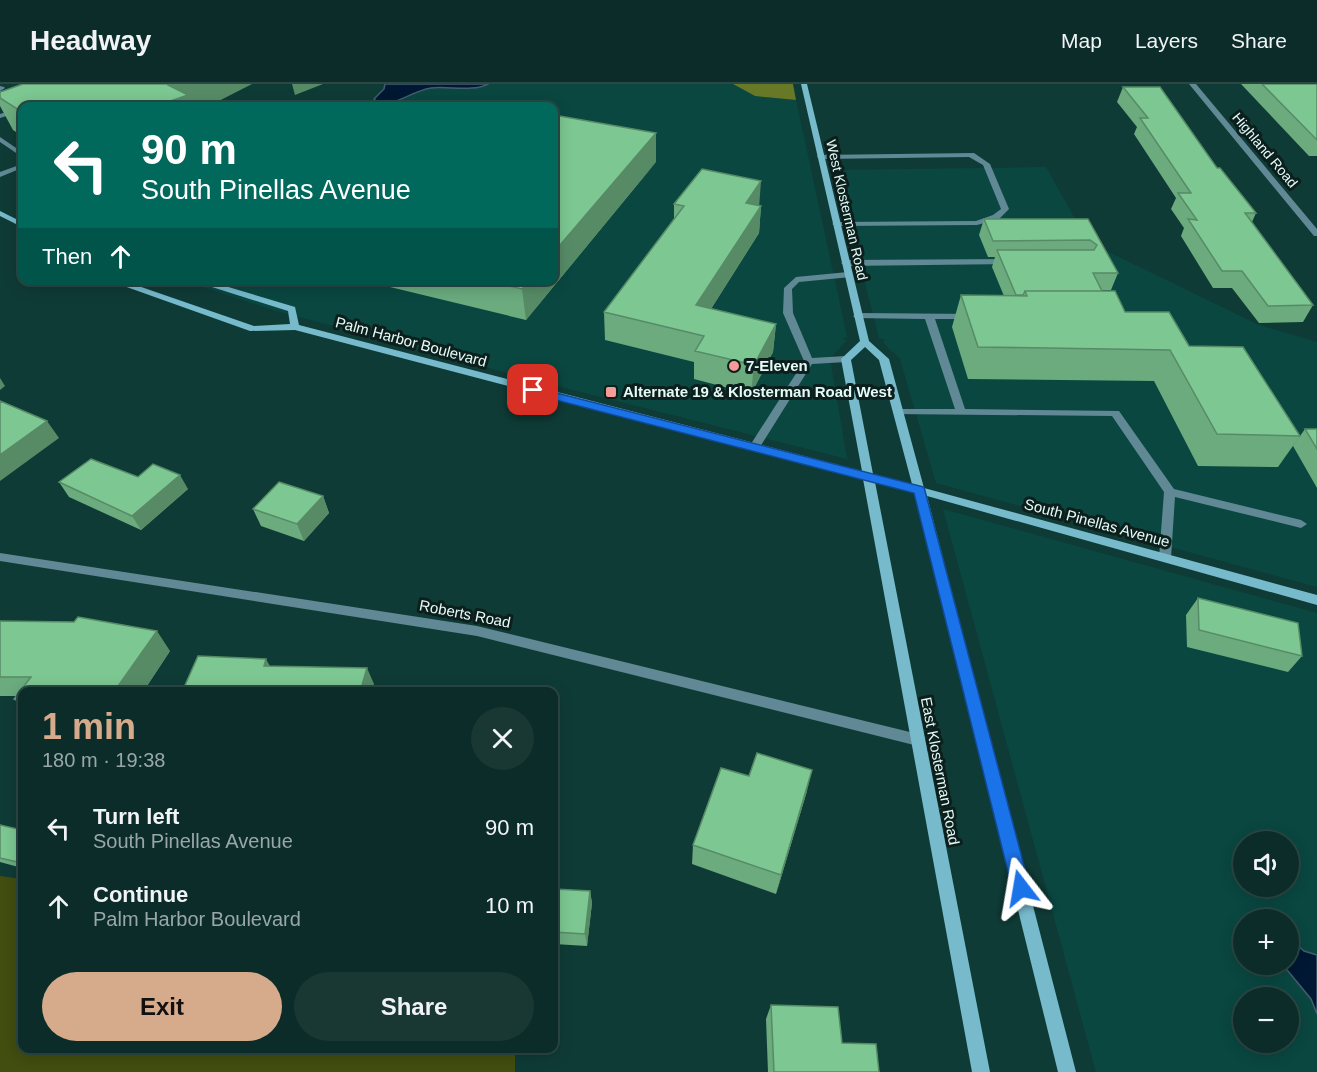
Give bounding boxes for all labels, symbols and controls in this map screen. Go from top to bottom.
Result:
text: Headway [30,25,151,56]
text: Map [1061,29,1102,52]
text: Layers [1135,29,1198,52]
text: Share [1231,29,1287,52]
street label: Highland Road [1229,109,1301,191]
icon: left [42,126,120,204]
text: 90 m [141,126,237,173]
street label: West Klosterman Road [823,138,871,282]
text: South Pinellas Avenue [141,175,411,205]
icon: ahead [104,240,137,273]
text: Then [42,244,92,269]
street label: Palm Harbor Boulevard [334,313,489,370]
place label: 7-Eleven [746,357,808,374]
marker: 7-Eleven [727,359,741,373]
pin [507,364,558,415]
icon: arrive [516,373,549,406]
place label: Alternate 19 & Klosterman Road West [623,383,892,400]
marker: Alternate 19 & Klosterman Road West [604,385,618,399]
street label: South Pinellas Avenue [1023,495,1172,550]
street label: Roberts Road [418,596,512,631]
street label: East Klosterman Road [918,696,963,846]
text: 1 min [42,706,136,747]
button: close [471,707,534,770]
text: 180 m · 19:38 [42,749,165,771]
text: Turn left [93,804,179,829]
icon: left [42,812,75,845]
text: 90 m [485,815,534,840]
text: South Pinellas Avenue [93,830,293,852]
map controls [1233,831,1299,1053]
button: sound [1233,831,1299,897]
position arrow [989,856,1053,920]
text: Continue [93,882,188,907]
icon: ahead [42,890,75,923]
text: 10 m [485,893,534,918]
text: Palm Harbor Boulevard [93,908,301,930]
button: + [1233,909,1299,975]
button: Exit [42,972,282,1041]
button: Share [294,972,534,1041]
button: − [1233,987,1299,1053]

